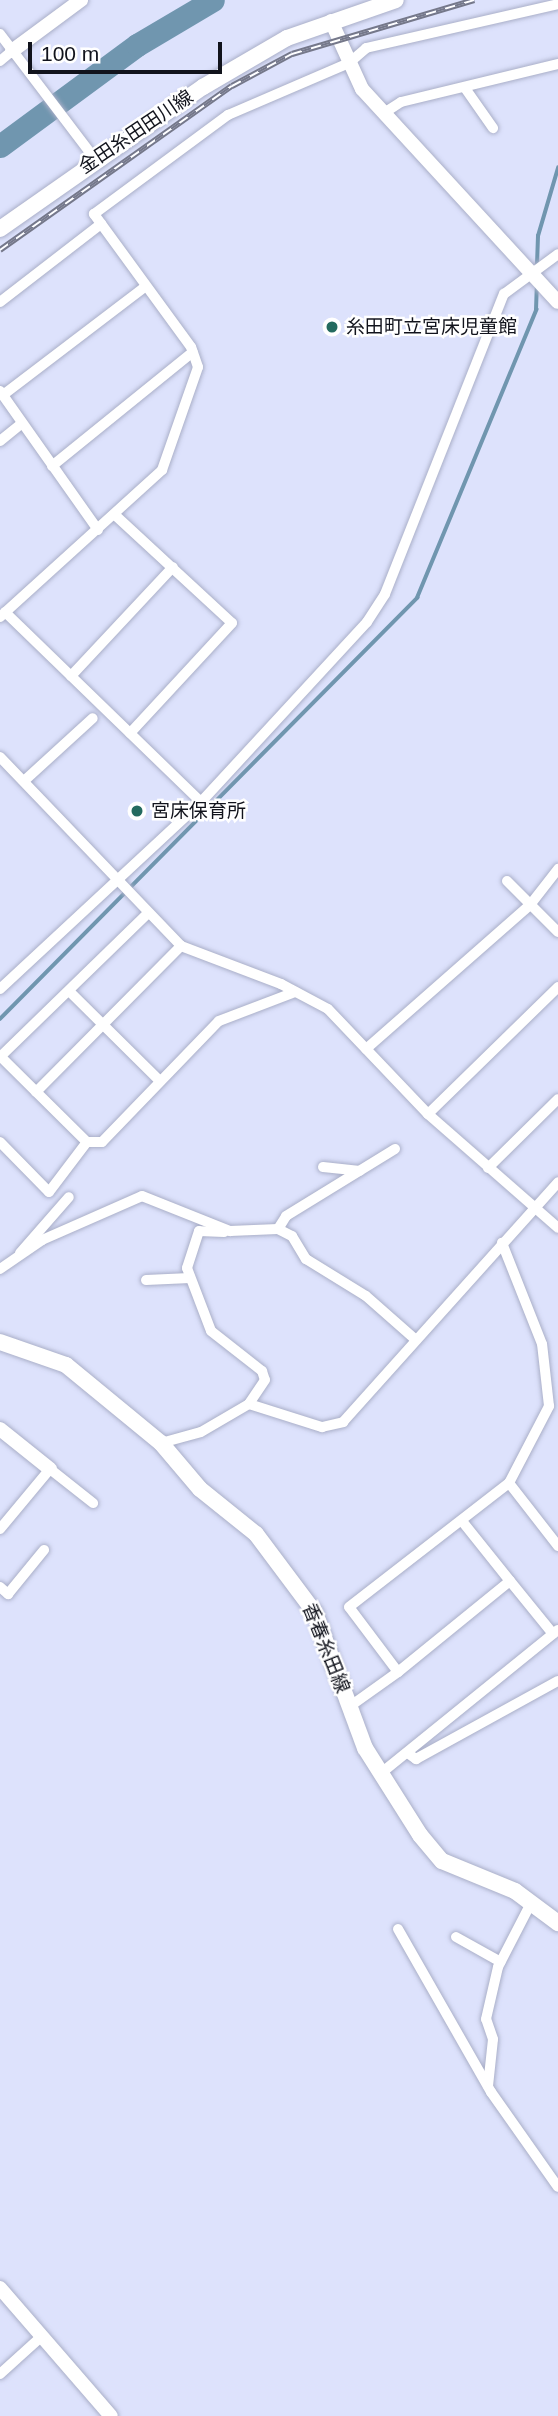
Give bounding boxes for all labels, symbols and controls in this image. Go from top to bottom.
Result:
scale bar [32,28,226,72]
text: 100 m [41,42,99,65]
street label: 金田糸田田川線 [74,85,198,179]
place label: 糸田町立宮床児童館 [346,316,517,338]
marker: 糸田町立宮床児童館 [324,319,340,335]
place label: 宮床保育所 [151,800,246,822]
marker: 宮床保育所 [129,803,145,819]
street label: 香春糸田線 [298,1600,354,1696]

